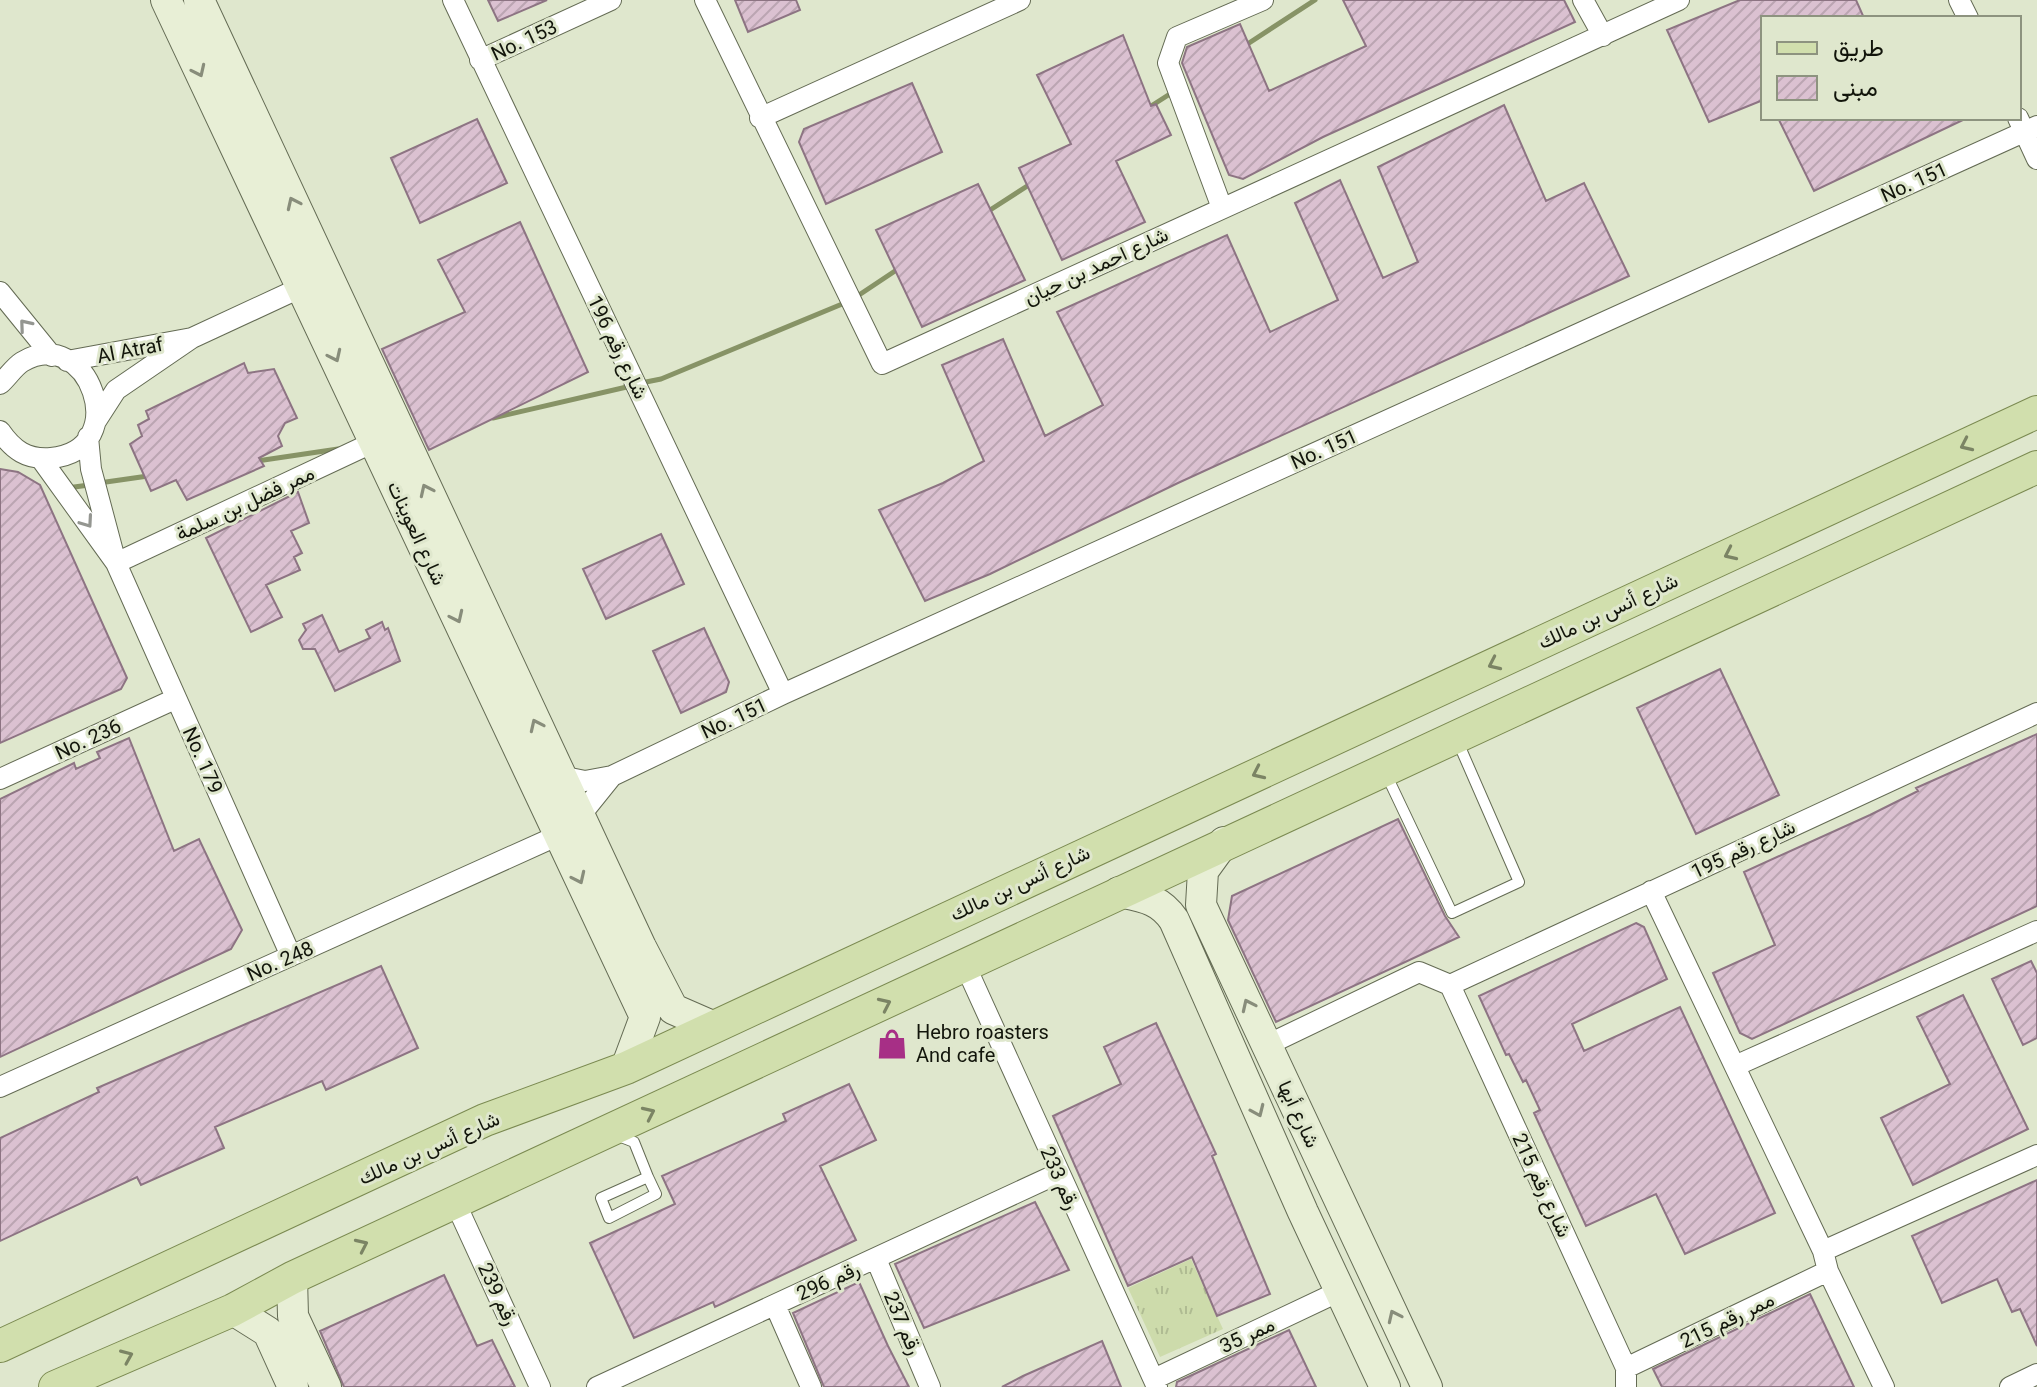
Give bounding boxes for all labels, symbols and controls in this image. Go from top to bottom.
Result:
street label: No. 153 [486,12,563,71]
legend [1761,16,2021,120]
text: طريق [1833,31,1884,69]
one-way arrow [190,62,206,77]
text: مبنى [1833,71,1878,109]
street label: No. 151 [1876,155,1953,213]
one-way arrow [287,197,303,212]
street label: شارع احمد بن حيان [1019,220,1174,315]
street label: شارع رقم 196 [577,291,655,405]
one-way arrow [20,320,35,335]
street label: Al Atraf [94,330,166,374]
one-way arrow [325,348,341,362]
street label: No. 151 [1286,422,1363,480]
one-way arrow [1960,435,1975,451]
street label: ممر فضل بن سلمة [171,459,321,551]
street label: شارع العوينات [377,476,453,591]
one-way arrow [420,483,436,498]
one-way arrow [77,513,92,527]
one-way arrow [1724,545,1739,561]
street label: شارع أنس بن مالك [1533,566,1684,659]
one-way arrow [447,609,463,623]
one-way arrow [1488,654,1503,670]
street label: No. 151 [696,690,773,749]
street label: No. 236 [50,711,127,770]
one-way arrow [530,719,546,734]
street label: No. 179 [172,722,230,799]
one-way arrow [1252,763,1267,779]
street label: شارع رقم 195 [1686,813,1801,889]
street label: شارع أنس بن مالك [945,838,1096,931]
one-way arrow [569,870,585,884]
street label: No. 248 [242,934,319,992]
one-way arrow [877,998,891,1014]
one-way arrow [1242,998,1258,1013]
place label: Hebro roasters And cafe [916,1018,1049,1073]
shop icon: Hebro roasters And cafe [875,1027,909,1061]
street label: شارع أبها [1268,1076,1327,1154]
one-way arrow [1248,1103,1264,1117]
street label: شارع أنس بن مالك [354,1104,506,1195]
one-way arrow [641,1107,655,1123]
street label: شارع رقم 215 [1502,1128,1578,1243]
street label: رقم 233 [1030,1142,1086,1216]
one-way arrow [354,1239,368,1255]
street label: رقم 296 [792,1255,866,1311]
street label: رقم 239 [468,1258,525,1332]
street label: ممر رقم 215 [1675,1285,1781,1358]
street label: رقم 237 [873,1287,929,1361]
street label: ممر 35 [1215,1310,1281,1364]
one-way arrow [1388,1310,1404,1325]
one-way arrow [119,1349,133,1365]

